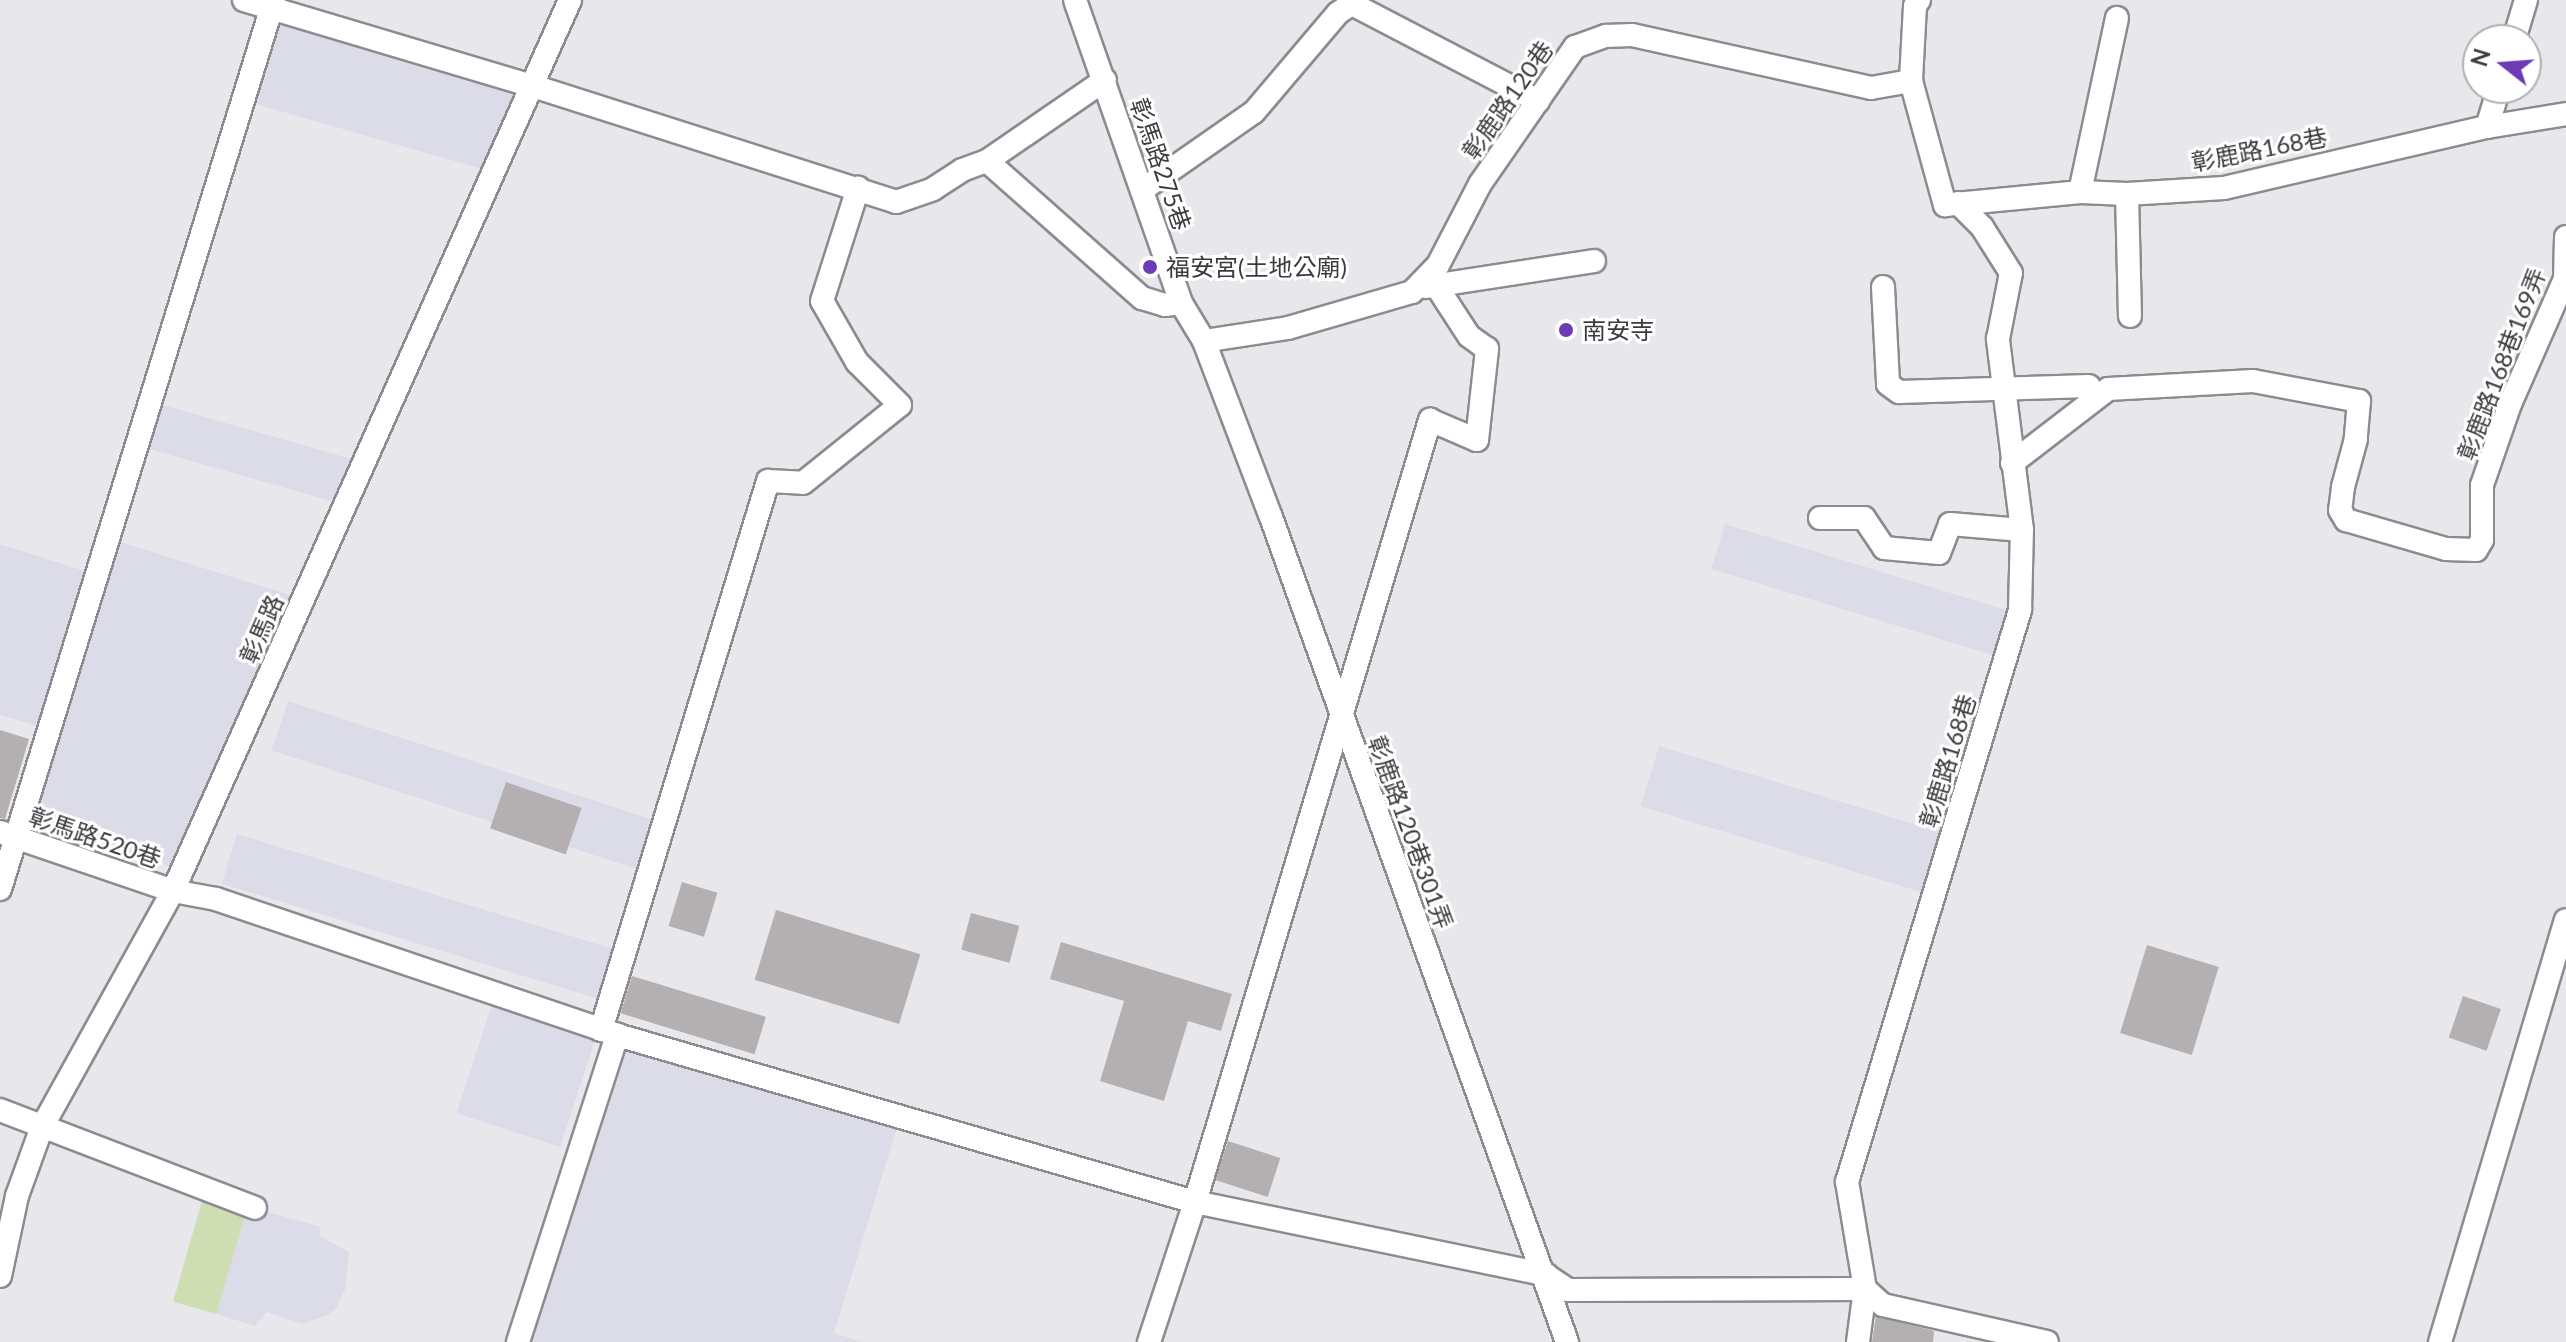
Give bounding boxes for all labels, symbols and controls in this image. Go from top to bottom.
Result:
north arrow [2462,24,2542,104]
street label: 彰鹿路120巷 [1456,35,1558,165]
text: N [2465,45,2496,69]
street label: 彰馬路275巷 [1125,94,1197,234]
street label: 彰鹿路168巷 [2189,122,2329,176]
place label: 福安宮(土地公廟) [1166,253,1347,281]
marker: 福安宮(土地公廟) [1141,258,1159,276]
street label: 彰鹿路168巷169弄 [2451,264,2551,464]
place label: 南安寺 [1582,316,1654,344]
marker: 南安寺 [1557,321,1575,339]
street label: 彰馬路 [233,590,289,668]
street label: 彰鹿路168巷 [1913,691,1981,831]
street label: 彰鹿路120巷301弄 [1363,731,1459,933]
street label: 彰馬路520巷 [25,801,165,873]

